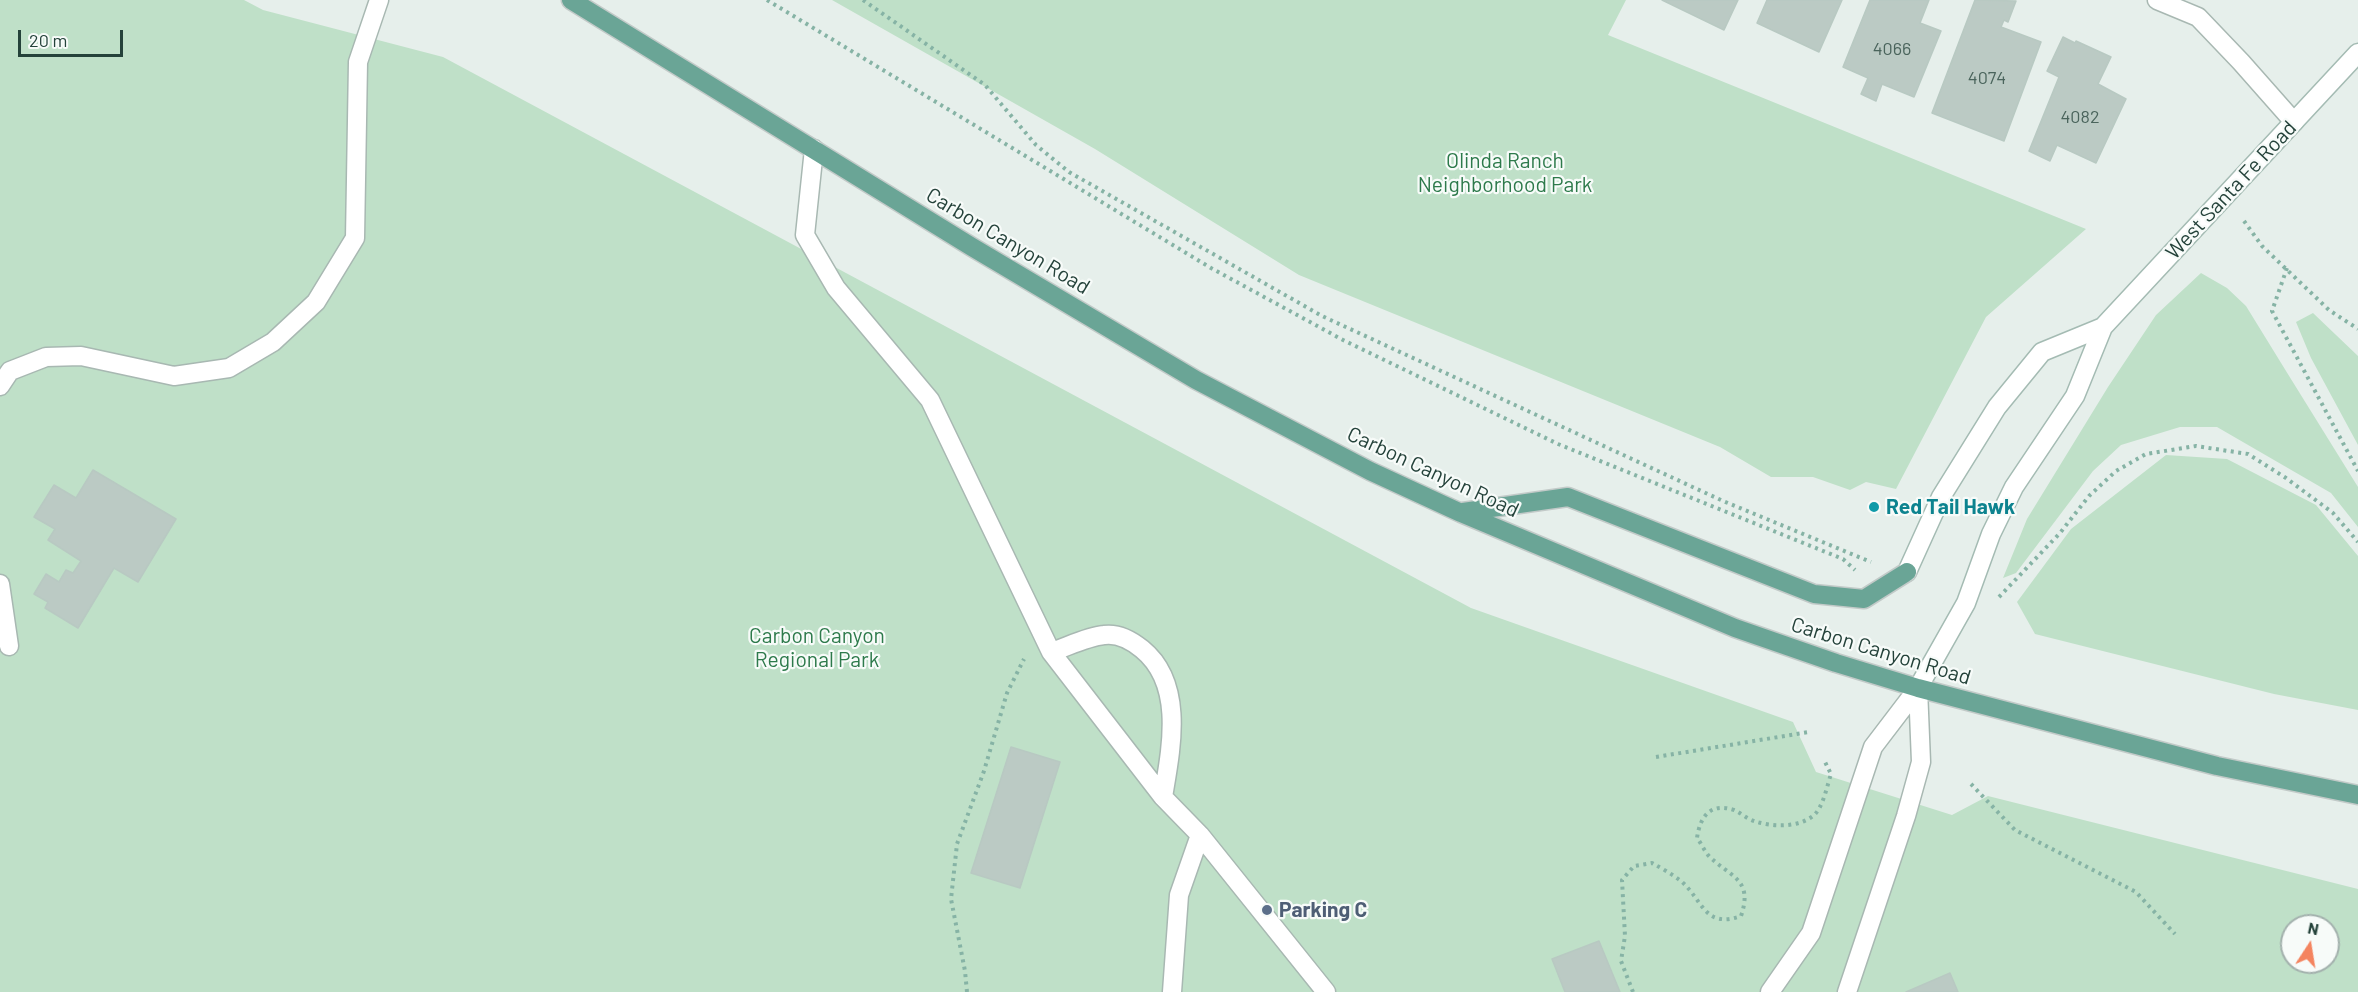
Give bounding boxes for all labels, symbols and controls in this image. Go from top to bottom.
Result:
scale bar [21,18,126,56]
text: 20 m [29,29,67,51]
house number: 4066 [1873,38,1911,60]
house number: 4074 [1968,67,2006,89]
house number: 4082 [2060,106,2100,128]
street label: West Santa Fe Road [2160,116,2302,264]
park label: Olinda Ranch Neighborhood Park [1418,148,1592,198]
street label: Carbon Canyon Road [922,182,1094,300]
street label: Carbon Canyon Road [1343,421,1523,523]
place label: Red Tail Hawk [1886,494,2015,520]
marker: Red Tail Hawk [1867,500,1881,514]
street label: Carbon Canyon Road [1788,612,1974,690]
park label: Carbon Canyon Regional Park [749,623,885,673]
place label: Parking C [1279,897,1367,923]
marker: Parking C [1260,903,1274,917]
north arrow [2280,914,2340,974]
text: N [2306,917,2321,938]

